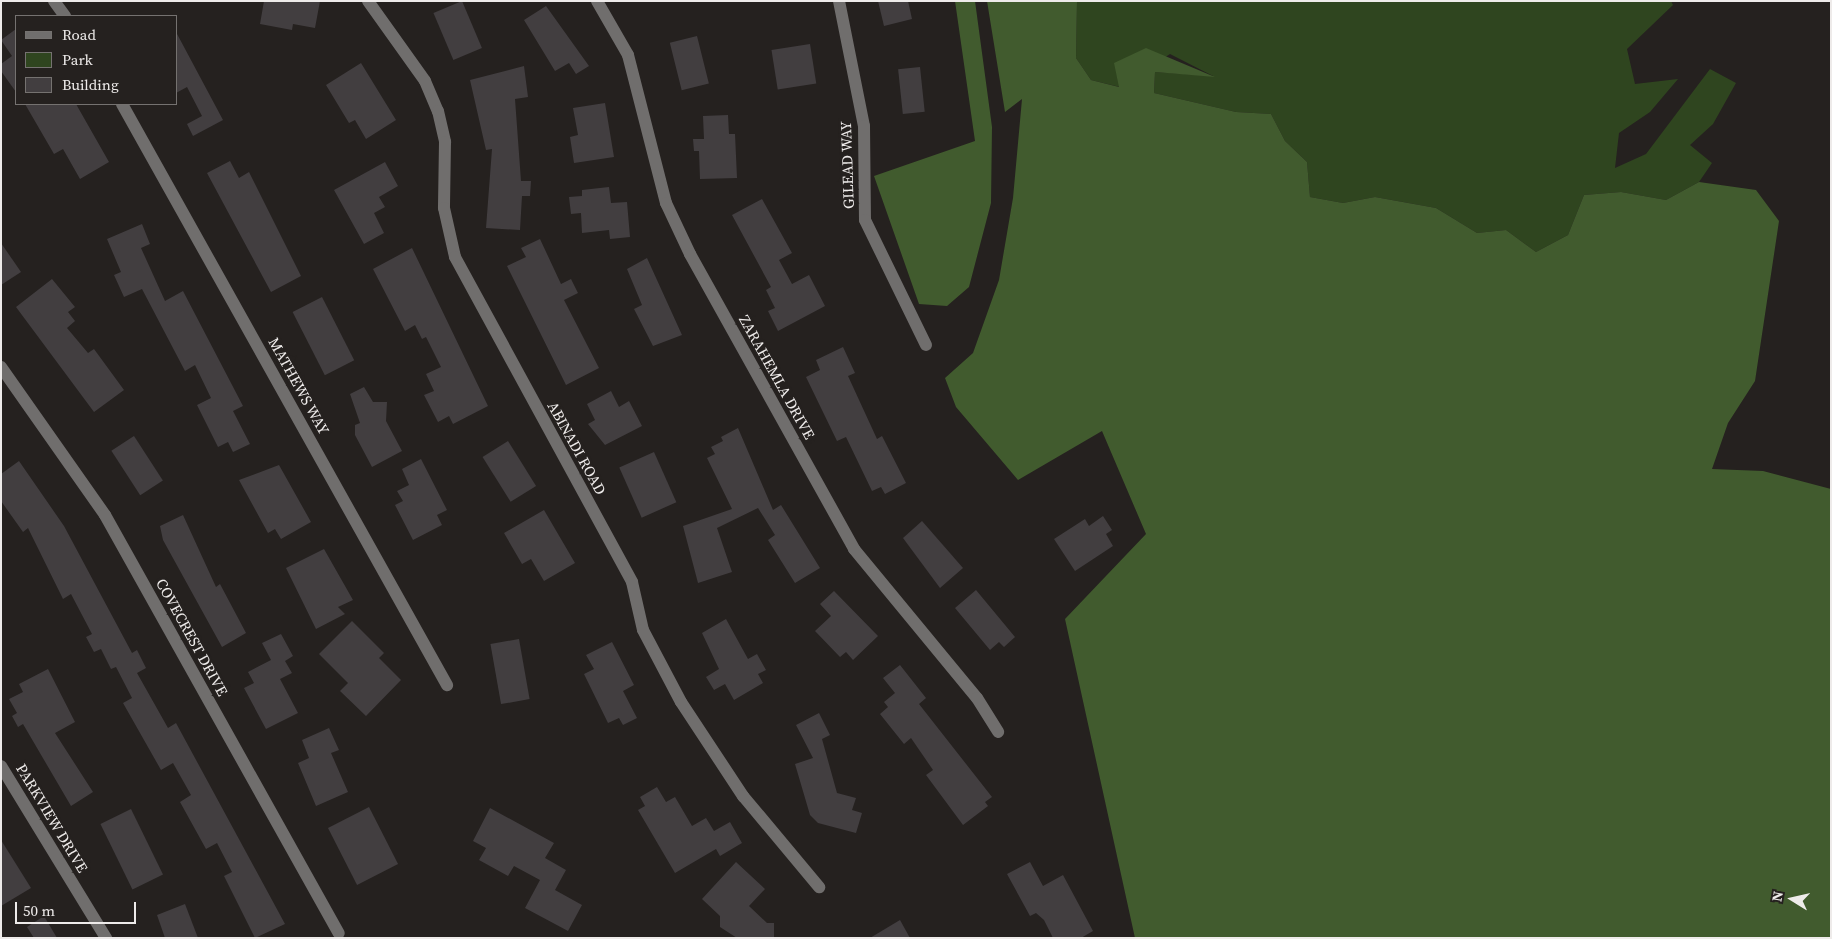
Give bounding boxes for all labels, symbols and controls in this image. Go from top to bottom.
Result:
legend [15,15,178,105]
text: Road [62,24,96,45]
text: Park [62,49,93,70]
text: Building [62,74,119,95]
street label: GILEAD WAY [836,121,858,209]
street label: ZARAHEMLA DRIVE [735,312,819,442]
street label: MATHEWS WAY [265,334,333,438]
street label: ABINADI ROAD [544,398,610,498]
street label: COVECREST DRIVE [152,575,232,699]
street label: PARKVIEW DRIVE [12,760,92,876]
north arrow [1767,874,1817,924]
text: N [1766,890,1788,903]
scale bar [18,892,139,924]
text: 50 m [23,900,55,921]

